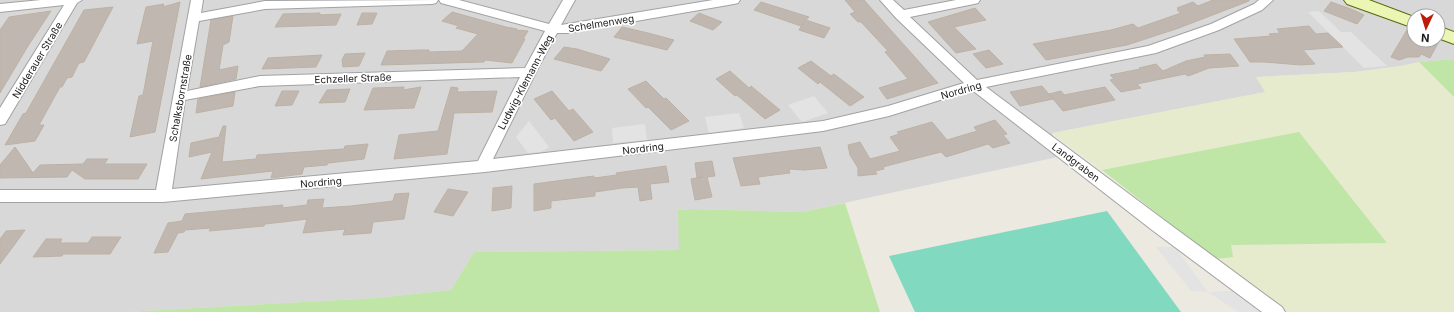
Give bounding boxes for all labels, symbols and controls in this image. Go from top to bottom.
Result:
north arrow [1406,8,1446,48]
street label: Schelmenweg [567,12,635,34]
street label: Nidderauer Straße [10,20,65,100]
text: N [1421,31,1430,45]
street label: Ludwig-Klemann-Weg [495,33,555,131]
street label: Schalksbornstraße [166,53,194,143]
street label: Echzeller Straße [314,71,392,85]
street label: Nordring [939,78,983,102]
street label: Nordring [622,140,664,156]
street label: Landgraben [1050,140,1102,184]
street label: Nordring [300,174,342,190]

